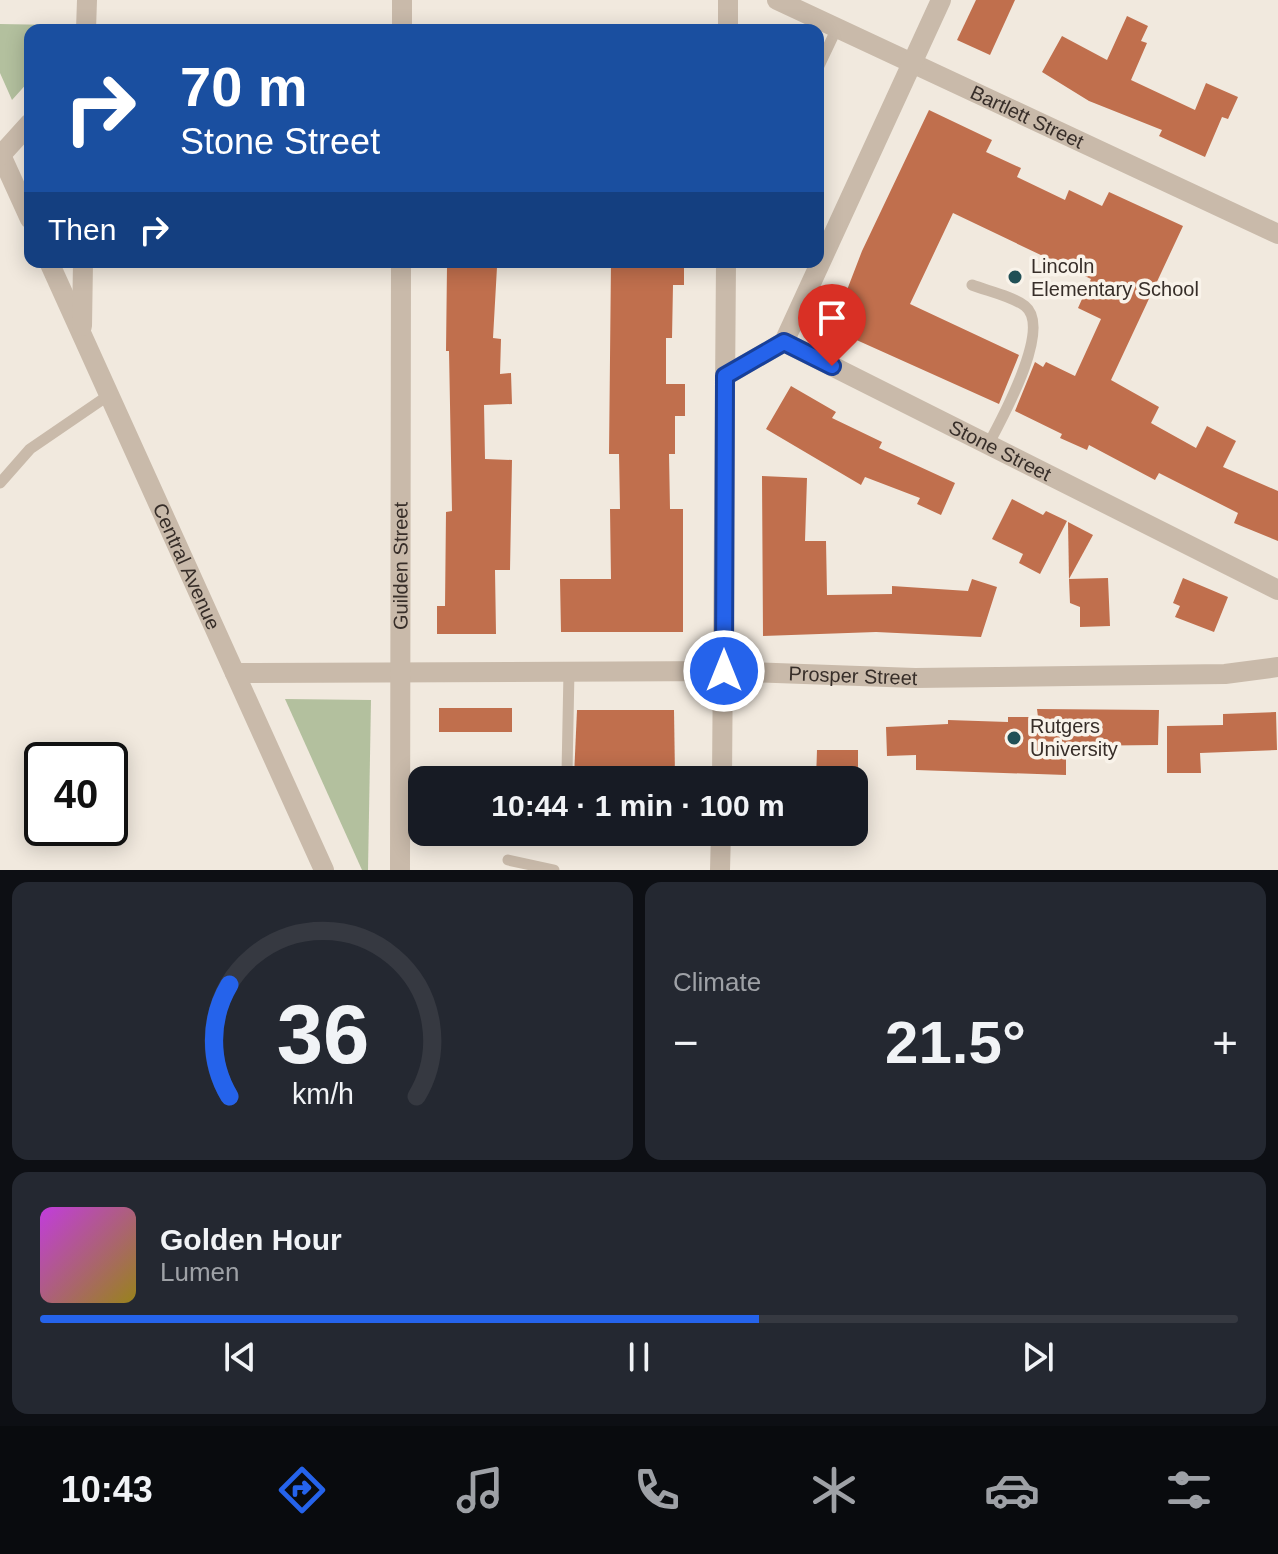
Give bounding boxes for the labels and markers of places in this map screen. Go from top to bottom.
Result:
place label: Lincoln Elementary School [1031,255,1199,300]
marker: Lincoln Elementary School [1006,268,1024,286]
pin [798,284,866,366]
place label: Rutgers University [1030,715,1118,760]
marker: Rutgers University [1005,729,1023,747]

